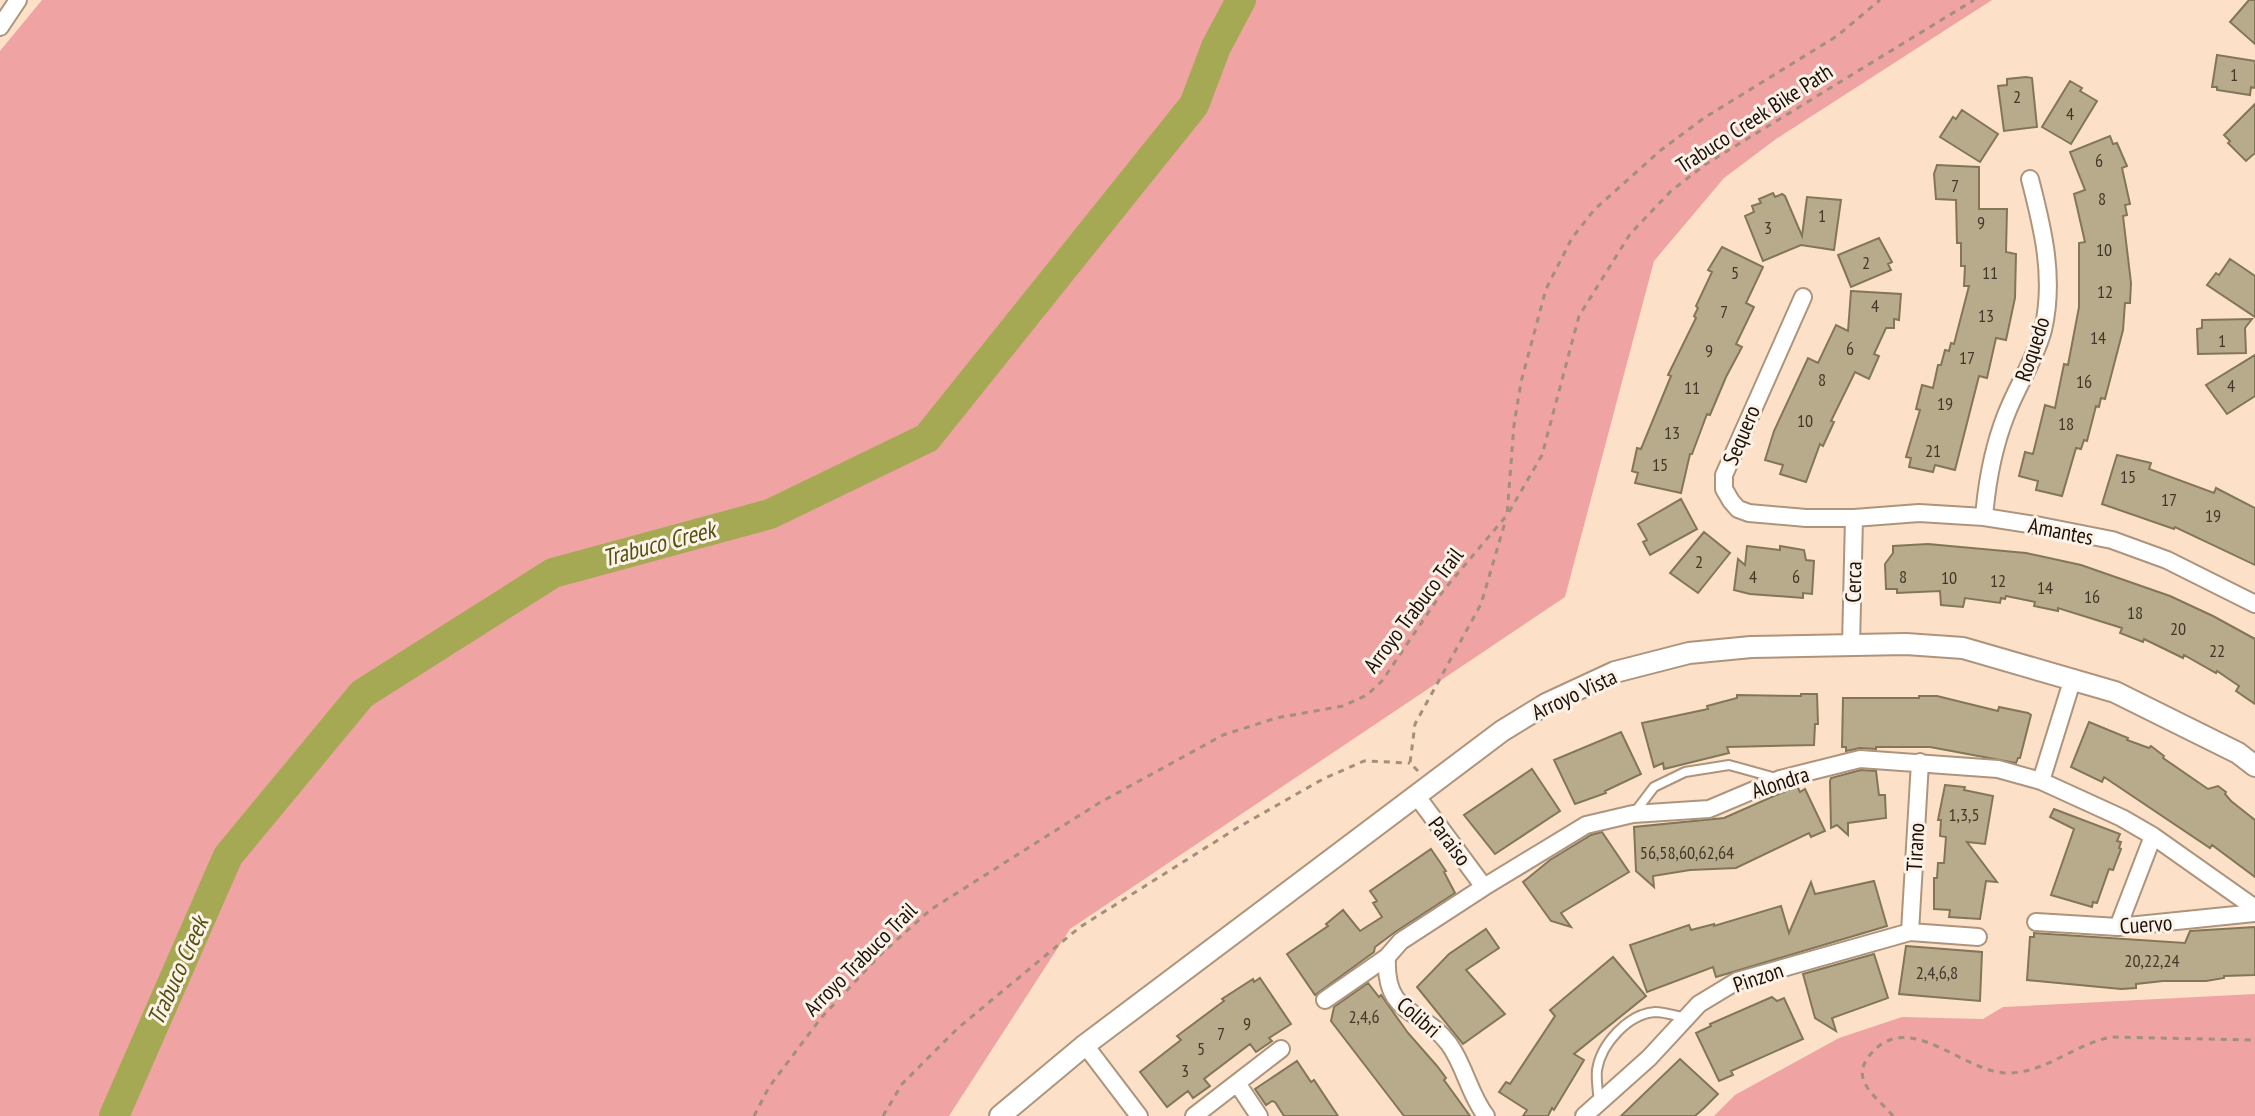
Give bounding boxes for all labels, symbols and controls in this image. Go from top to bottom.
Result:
street label: Trabuco Creek Bike Path [1670,57,1838,179]
house number: 1 [2230,63,2238,86]
house number: 2 [2013,85,2021,108]
house number: 4 [2066,102,2074,125]
house number: 6 [2095,149,2103,172]
house number: 7 [1951,174,1959,197]
house number: 8 [2098,187,2106,210]
house number: 1 [1818,204,1826,227]
house number: 9 [1977,211,1985,234]
house number: 3 [1764,216,1772,239]
house number: 10 [2096,238,2112,261]
house number: 2 [1862,251,1870,274]
house number: 5 [1731,261,1739,284]
house number: 11 [1982,261,1998,284]
house number: 12 [2097,280,2113,303]
house number: 4 [1871,294,1879,317]
house number: 7 [1720,300,1728,323]
house number: 13 [1978,304,1994,327]
street label: Roquedo [2008,313,2056,385]
house number: 14 [2090,326,2106,349]
house number: 1 [2218,329,2226,352]
house number: 6 [1846,337,1854,360]
house number: 9 [1705,339,1713,362]
house number: 17 [1959,346,1975,369]
house number: 8 [1818,368,1826,391]
house number: 16 [2076,370,2092,393]
house number: 4 [2227,374,2235,397]
house number: 11 [1684,376,1700,399]
house number: 19 [1937,392,1953,415]
street label: Sequero [1716,401,1766,469]
house number: 10 [1797,409,1813,432]
house number: 18 [2058,412,2074,435]
house number: 13 [1664,421,1680,444]
house number: 21 [1925,439,1941,462]
house number: 15 [1652,453,1668,476]
house number: 15 [2120,465,2136,488]
house number: 17 [2161,488,2177,511]
house number: 19 [2205,504,2221,527]
street label: Amantes [2026,511,2096,551]
water label: Trabuco Creek [599,513,721,573]
street label: Arroyo Trabuco Trail [1357,541,1470,678]
house number: 2 [1695,550,1703,573]
street label: Cerca [1839,561,1867,603]
house number: 4 [1749,565,1757,588]
house number: 6 [1792,565,1800,588]
house number: 8 [1899,565,1907,588]
house number: 10 [1941,566,1957,589]
house number: 12 [1990,569,2006,592]
house number: 14 [2037,576,2053,599]
house number: 16 [2084,585,2100,608]
house number: 18 [2127,601,2143,624]
house number: 20 [2170,617,2186,640]
house number: 22 [2209,639,2225,662]
street label: Arroyo Vista [1527,662,1621,726]
street label: Alondra [1748,760,1812,804]
house number: 1,3,5 [1949,803,1980,826]
street label: Paraiso [1422,811,1478,871]
street label: Tirano [1900,822,1930,872]
house number: 56,58,60,62,64 [1640,841,1734,864]
street label: Arroyo Trabuco Trail [797,896,923,1022]
street label: Cuervo [2119,908,2173,940]
water label: Trabuco Creek [140,909,216,1030]
house number: 20,22,24 [2124,949,2180,972]
street label: Pinzon [1729,955,1787,999]
house number: 2,4,6,8 [1916,961,1958,984]
street label: Colibri [1391,990,1447,1044]
house number: 2,4,6 [1349,1005,1380,1028]
house number: 9 [1243,1012,1251,1035]
house number: 7 [1217,1022,1225,1045]
house number: 5 [1197,1037,1205,1060]
house number: 3 [1181,1059,1189,1082]

